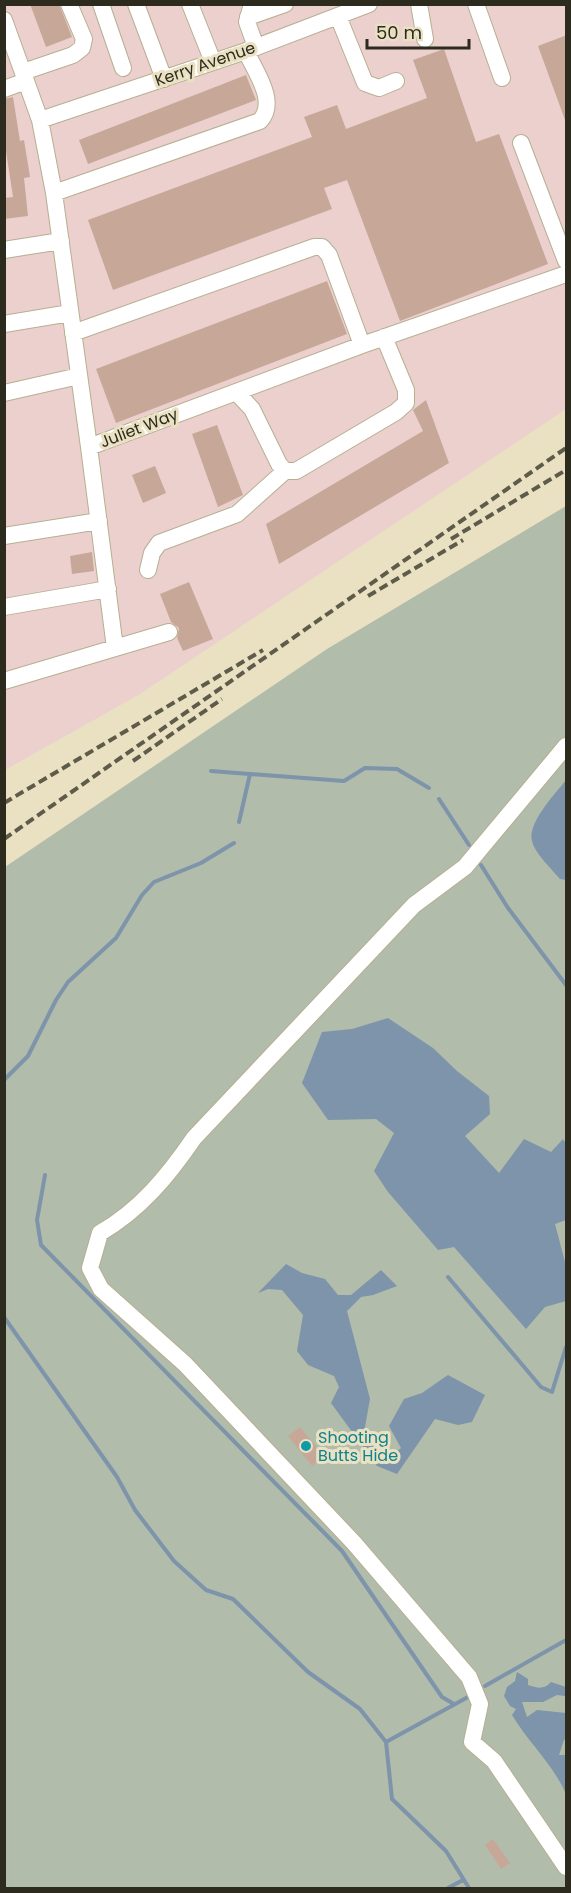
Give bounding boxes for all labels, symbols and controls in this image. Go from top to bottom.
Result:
scale bar [367,12,469,50]
text: 50 m [376,20,422,45]
street label: Kerry Avenue [152,36,258,92]
street label: Juliet Way [97,403,181,453]
place label: Shooting Butts Hide [318,1426,398,1467]
marker: Shooting Butts Hide [299,1439,313,1453]

